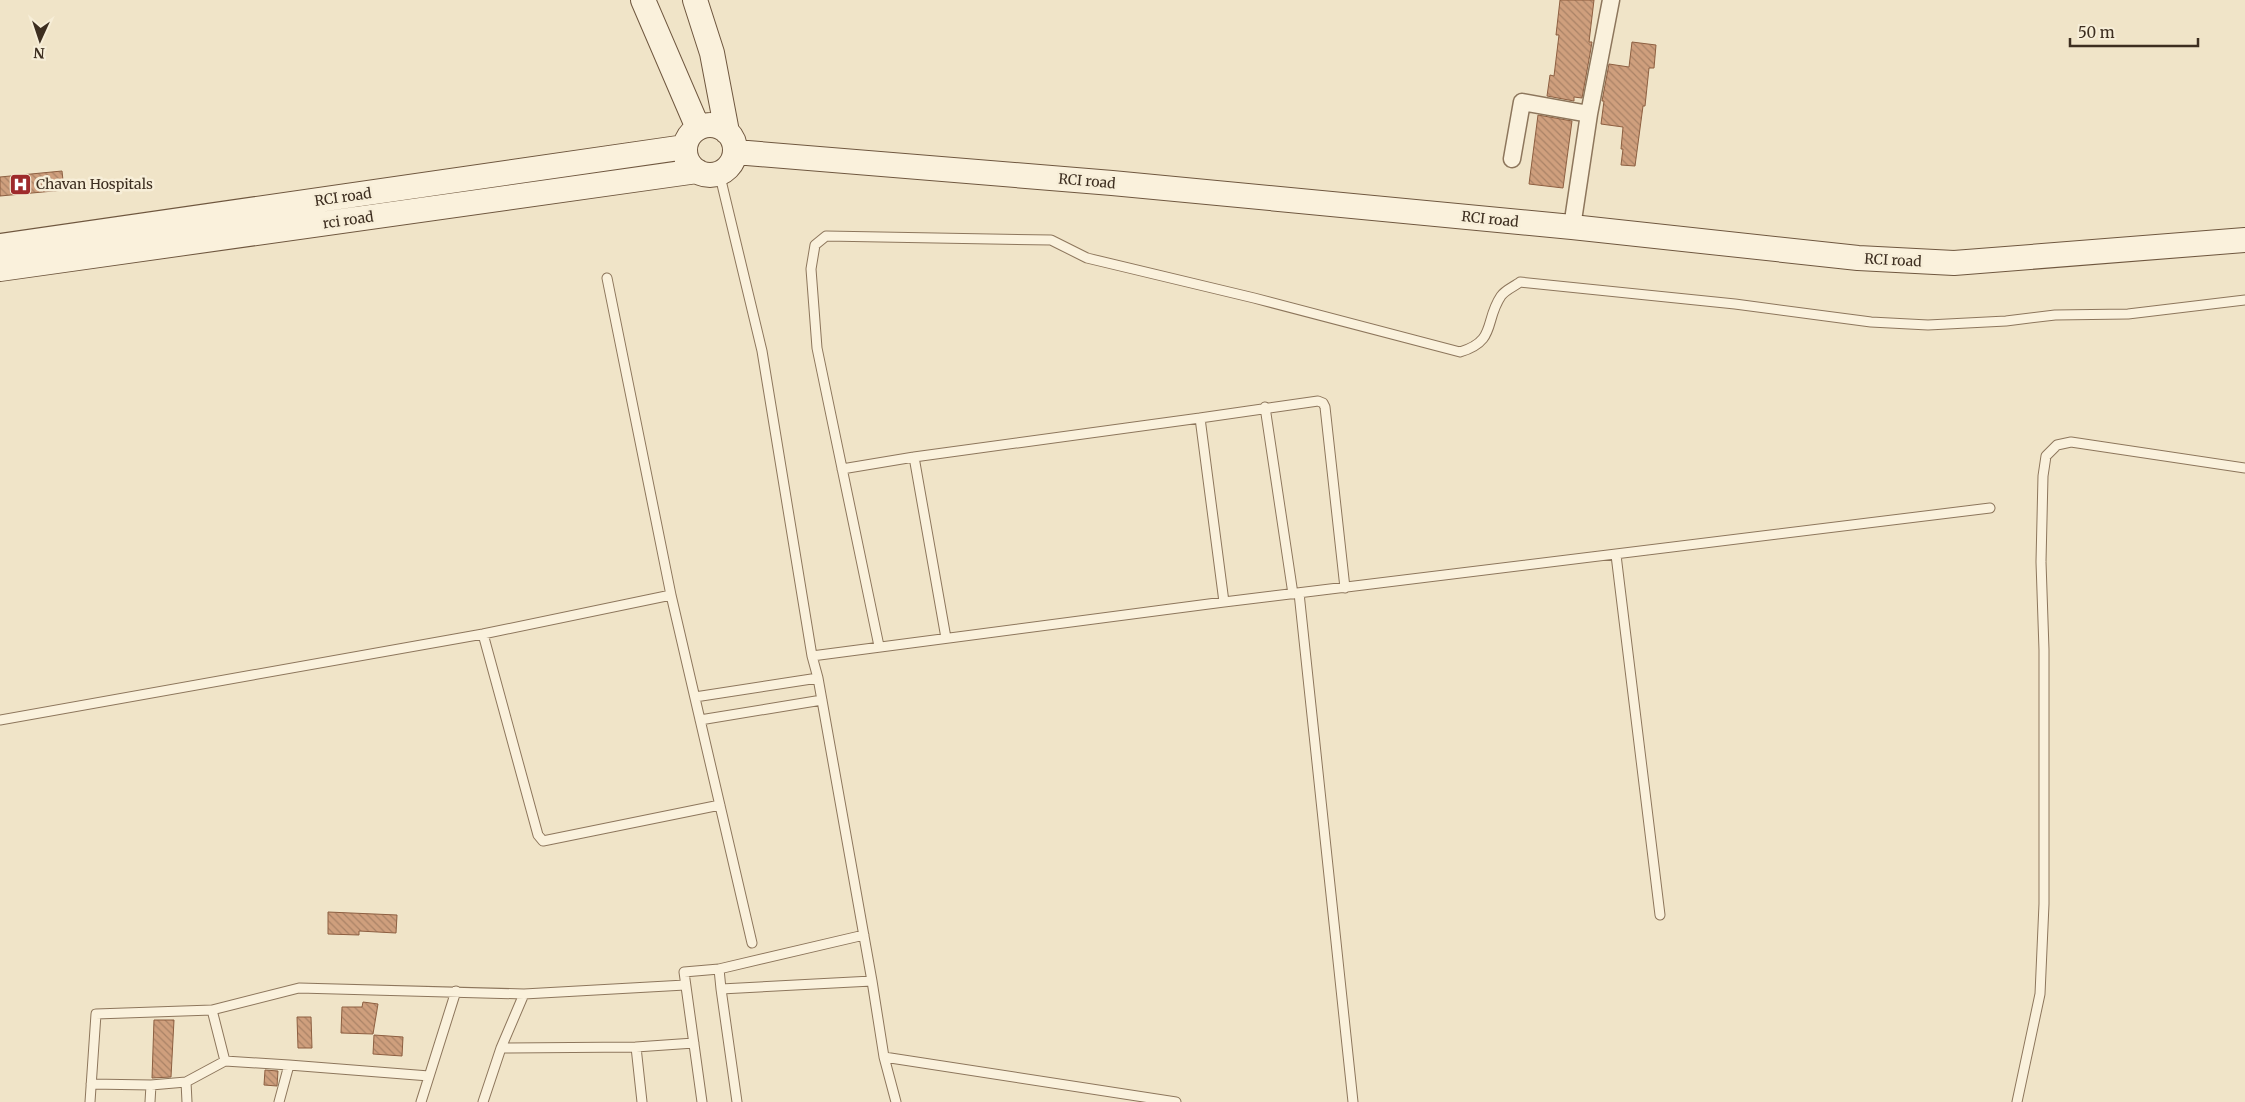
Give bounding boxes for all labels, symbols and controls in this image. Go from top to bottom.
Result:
north arrow [15,15,65,65]
scale bar [2070,15,2198,47]
text: 50 m [2078,23,2115,42]
text: N [33,44,45,62]
street label: RCI road [1058,170,1117,193]
hospital icon: Chavan Hospitals [8,172,32,196]
place label: Chavan Hospitals [36,175,153,193]
street label: RCI road [313,184,373,210]
street label: rci road [321,207,375,232]
street label: RCI road [1460,207,1520,231]
street label: RCI road [1864,250,1923,271]

